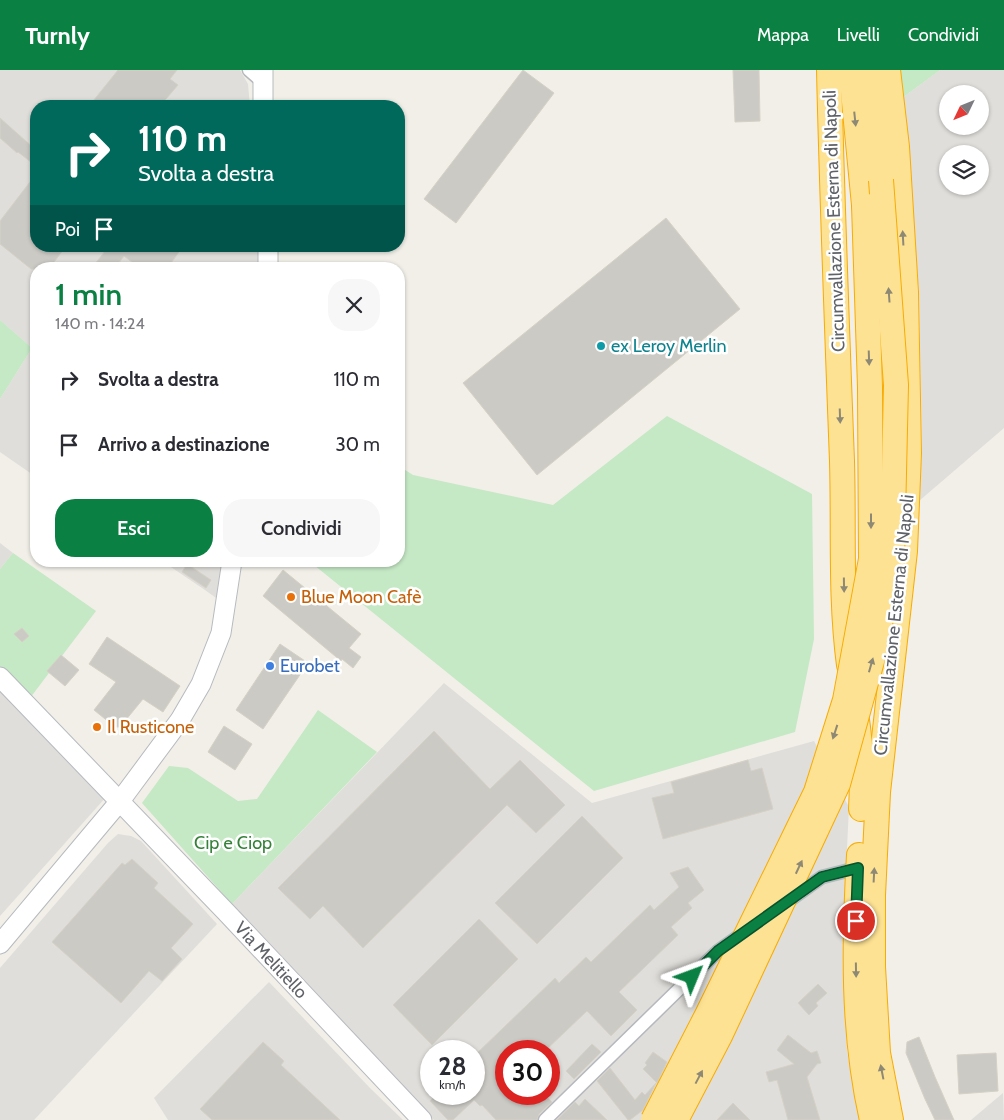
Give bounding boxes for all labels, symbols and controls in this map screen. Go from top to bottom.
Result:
text: Turnly [25,21,90,50]
text: Mappa [757,24,809,46]
text: Livelli [837,24,880,46]
text: Condividi [908,24,979,46]
north arrow [939,85,989,135]
map controls [939,85,989,195]
street label: Circumvallazione Esterna di Napoli [818,90,850,352]
one-way arrow [852,111,860,127]
text: 110 m [138,117,227,160]
icon: right [55,120,120,185]
button: layers [939,145,989,195]
text: Svolta a destra [138,160,274,187]
icon: arrive [90,215,118,243]
text: Poi [55,218,80,241]
one-way arrow [898,229,906,245]
text: 1 min [55,276,122,313]
button: close [328,279,380,331]
one-way arrow [885,287,893,303]
text: 140 m · 14:24 [55,314,145,333]
place label: ex Leroy Merlin [611,335,727,357]
marker: ex Leroy Merlin [595,340,607,352]
one-way arrow [865,351,873,367]
icon: right [55,366,83,394]
text: Svolta a destra [98,368,219,391]
text: 110 m [333,368,380,391]
one-way arrow [836,408,844,424]
icon: arrive [55,431,83,459]
text: Arrivo a destinazione [98,433,269,456]
text: 30 m [336,433,380,456]
street label: Circumvallazione Esterna di Napoli [869,494,919,756]
button: Esci [55,499,213,557]
button: Condividi [223,499,380,557]
one-way arrow [867,513,875,529]
one-way arrow [840,577,848,593]
place label: Blue Moon Cafè [301,586,422,608]
marker: Blue Moon Cafè [285,591,297,603]
place label: Eurobet [280,655,340,677]
one-way arrow [867,658,875,673]
marker: Eurobet [264,660,276,672]
place label: Il Rusticone [107,716,194,738]
marker: Il Rusticone [91,721,103,733]
one-way arrow [831,725,839,740]
park label: Cip e Ciop [194,832,272,854]
one-way arrow [795,860,803,874]
one-way arrow [870,867,878,883]
pin [835,900,877,942]
icon: arrive [842,907,870,935]
street label: Via Melitiello [230,917,312,1003]
position arrow [665,950,717,1002]
one-way arrow [853,962,861,978]
speed limit sign: 30 [495,1040,560,1105]
text: 28 [438,1051,467,1081]
one-way arrow [878,1064,886,1080]
one-way arrow [695,1070,703,1084]
text: km/h [439,1077,466,1092]

